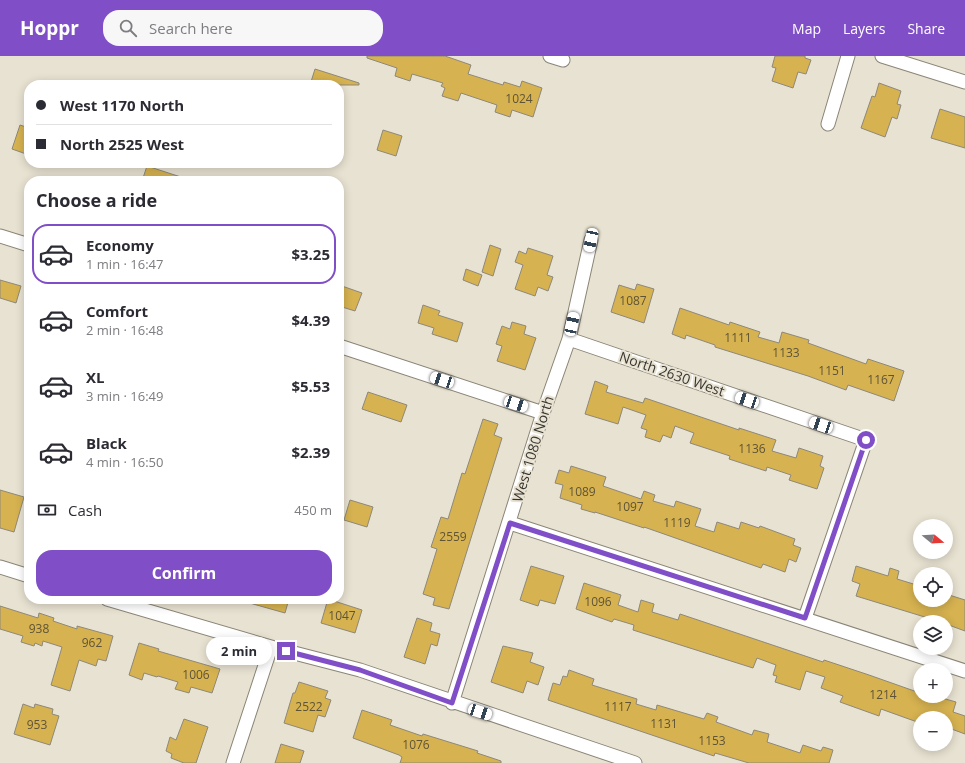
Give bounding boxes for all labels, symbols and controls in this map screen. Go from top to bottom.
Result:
search box [103,10,383,46]
text: Hoppr [20,15,79,41]
icon: search [117,17,139,39]
text: Search here [149,18,233,38]
text: Map [792,19,821,38]
text: Layers [843,19,885,38]
text: Share [907,19,945,38]
house number: 1024 [505,90,533,107]
text: West 1170 North [60,95,184,115]
text: North 2525 West [60,134,184,154]
text: Choose a ride [36,188,157,212]
car [583,227,599,253]
text: Economy [86,235,154,255]
icon: car [38,236,74,272]
text: $3.25 [291,244,330,264]
text: 1 min · 16:47 [86,255,163,273]
house number: 1087 [619,292,647,309]
text: Comfort [86,301,148,321]
icon: car [38,302,74,338]
text: $4.39 [291,310,330,330]
car [564,311,580,337]
text: 2 min · 16:48 [86,321,163,339]
house number: 1111 [724,329,752,346]
house number: 1133 [772,344,800,361]
street label: North 2630 West [617,347,727,400]
house number: 1151 [818,362,846,379]
text: XL [86,367,104,387]
icon: car [38,368,74,404]
car [429,371,455,389]
house number: 1167 [867,371,895,388]
text: $5.53 [291,376,330,396]
text: 3 min · 16:49 [86,387,163,405]
car [734,390,760,410]
street label: West 1080 North [507,393,558,504]
car [503,395,529,413]
car [808,415,834,435]
route start [857,431,875,449]
text: Black [86,433,127,453]
icon: car [38,434,74,470]
house number: 1136 [738,440,766,457]
text: $2.39 [291,442,330,462]
text: 4 min · 16:50 [86,453,163,471]
house number: 1089 [568,483,596,500]
house number: 1097 [616,498,644,515]
icon: cash [36,499,58,521]
text: Cash [68,500,102,520]
text: 450 m [294,501,332,519]
house number: 1119 [663,514,691,531]
north arrow [913,519,953,559]
map controls [913,519,953,751]
house number: 2559 [439,528,467,545]
button: Confirm [36,550,332,596]
button: locate [913,567,953,607]
house number: 1096 [584,593,612,610]
house number: 1047 [328,607,356,624]
button: layers [913,615,953,655]
house number: 938 [29,620,49,637]
house number: 962 [82,634,102,651]
callout: 2 min [206,637,272,665]
text: 2 min [221,642,257,660]
route end [277,642,295,660]
button: + [913,663,953,703]
house number: 1006 [182,666,210,683]
house number: 1214 [869,686,897,703]
house number: 2522 [295,698,323,715]
house number: 1117 [604,698,632,715]
car [467,703,493,721]
button: − [913,711,953,751]
house number: 1131 [650,715,678,732]
house number: 953 [27,716,47,733]
house number: 1153 [698,732,726,749]
house number: 1076 [402,736,430,753]

